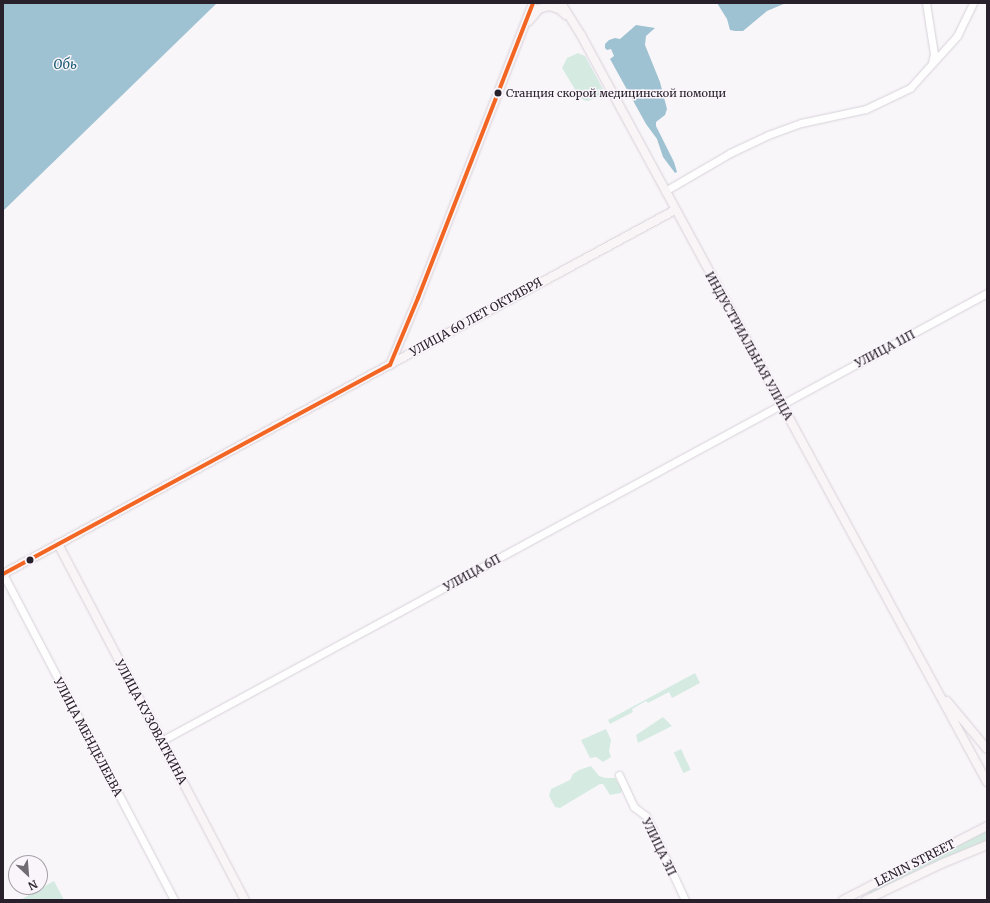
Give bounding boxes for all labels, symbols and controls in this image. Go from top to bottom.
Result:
water label: Обь [53,57,77,73]
place label: Станция скорой медицинской помощи [506,86,726,100]
marker: Станция скорой медицинской помощи [493,88,503,98]
street label: ИНДУСТРИАЛЬНАЯ УЛИЦА [702,269,796,423]
street label: УЛИЦА 60 ЛЕТ ОКТЯБРЯ [407,275,545,359]
street label: УЛИЦА 11П [852,327,918,371]
street label: УЛИЦА 6П [441,551,503,595]
unlabelled marker [25,555,35,565]
street label: УЛИЦА КУЗОВАТКИНА [112,657,190,787]
street label: УЛИЦА МЕНДЕЛЕЕВА [51,675,125,799]
street label: УЛИЦА 3П [639,816,679,878]
street label: LENIN STREET [872,837,958,889]
north arrow [8,855,48,895]
text: N [26,877,40,893]

